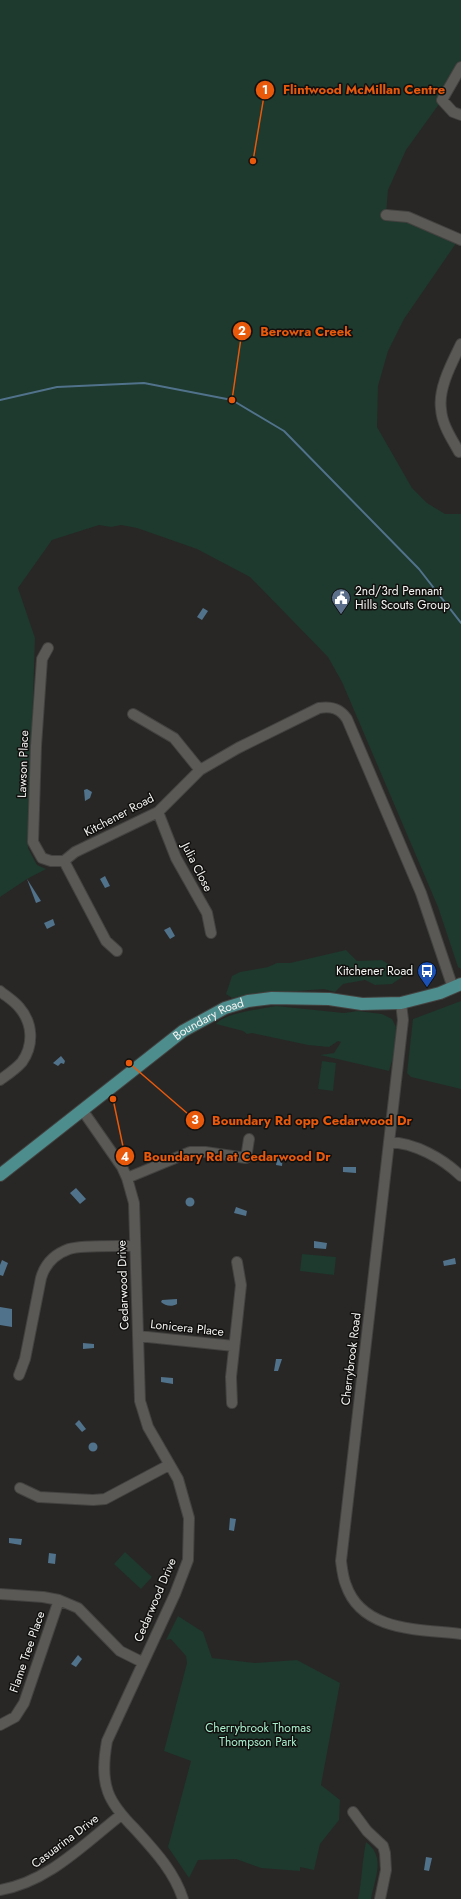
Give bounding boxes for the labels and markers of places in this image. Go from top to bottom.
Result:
callout: Flintwood McMillan Centre [255,77,453,102]
callout: Berowra Creek [232,319,360,344]
place label: 2nd/3rd Pennant Hills Scouts Group [355,582,450,614]
public building icon: 2nd/3rd Pennant Hills Scouts Group [330,587,352,615]
bus stop icon: Kitchener Road [416,960,438,988]
place label: Kitchener Road [336,962,413,980]
callout: Boundary Rd opp Cedarwood Dr [185,1108,420,1133]
callout: Boundary Rd at Cedarwood Dr [115,1144,338,1169]

